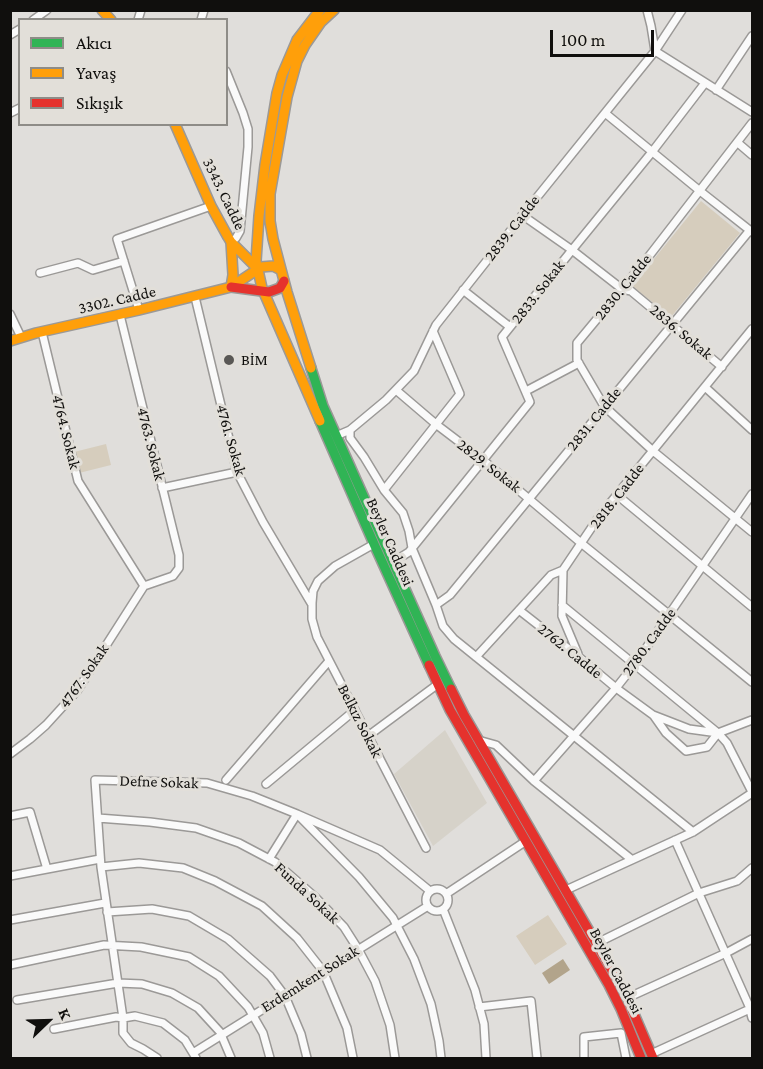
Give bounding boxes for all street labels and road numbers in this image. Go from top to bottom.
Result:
street label: 3343. Cadde [198,155,250,233]
street label: 2839. Cadde [480,191,544,265]
street label: 2830. Cadde [591,250,655,324]
street label: 2833. Sokak [507,256,569,328]
street label: 3302. Cadde [76,282,158,318]
street label: 2836. Sokak [646,300,716,364]
street label: 2831. Cadde [563,383,625,455]
street label: 4764. Sokak [47,393,85,471]
street label: 4761. Sokak [212,402,250,478]
street label: 4763. Sokak [133,405,169,483]
street label: 2829. Sokak [453,435,525,497]
street label: 2818. Cadde [586,460,648,532]
street label: Beyler Caddesi [362,495,418,589]
street label: 2780. Cadde [618,604,680,680]
street label: 2762. Cadde [534,619,606,683]
street label: 4767. Sokak [55,640,113,712]
street label: Belkız Sokak [333,681,387,761]
street label: Defne Sokak [119,771,199,793]
street label: Funda Sokak [271,858,343,928]
street label: Beyler Caddesi [585,925,647,1017]
street label: Erdemkent Sokak [257,941,363,1017]

